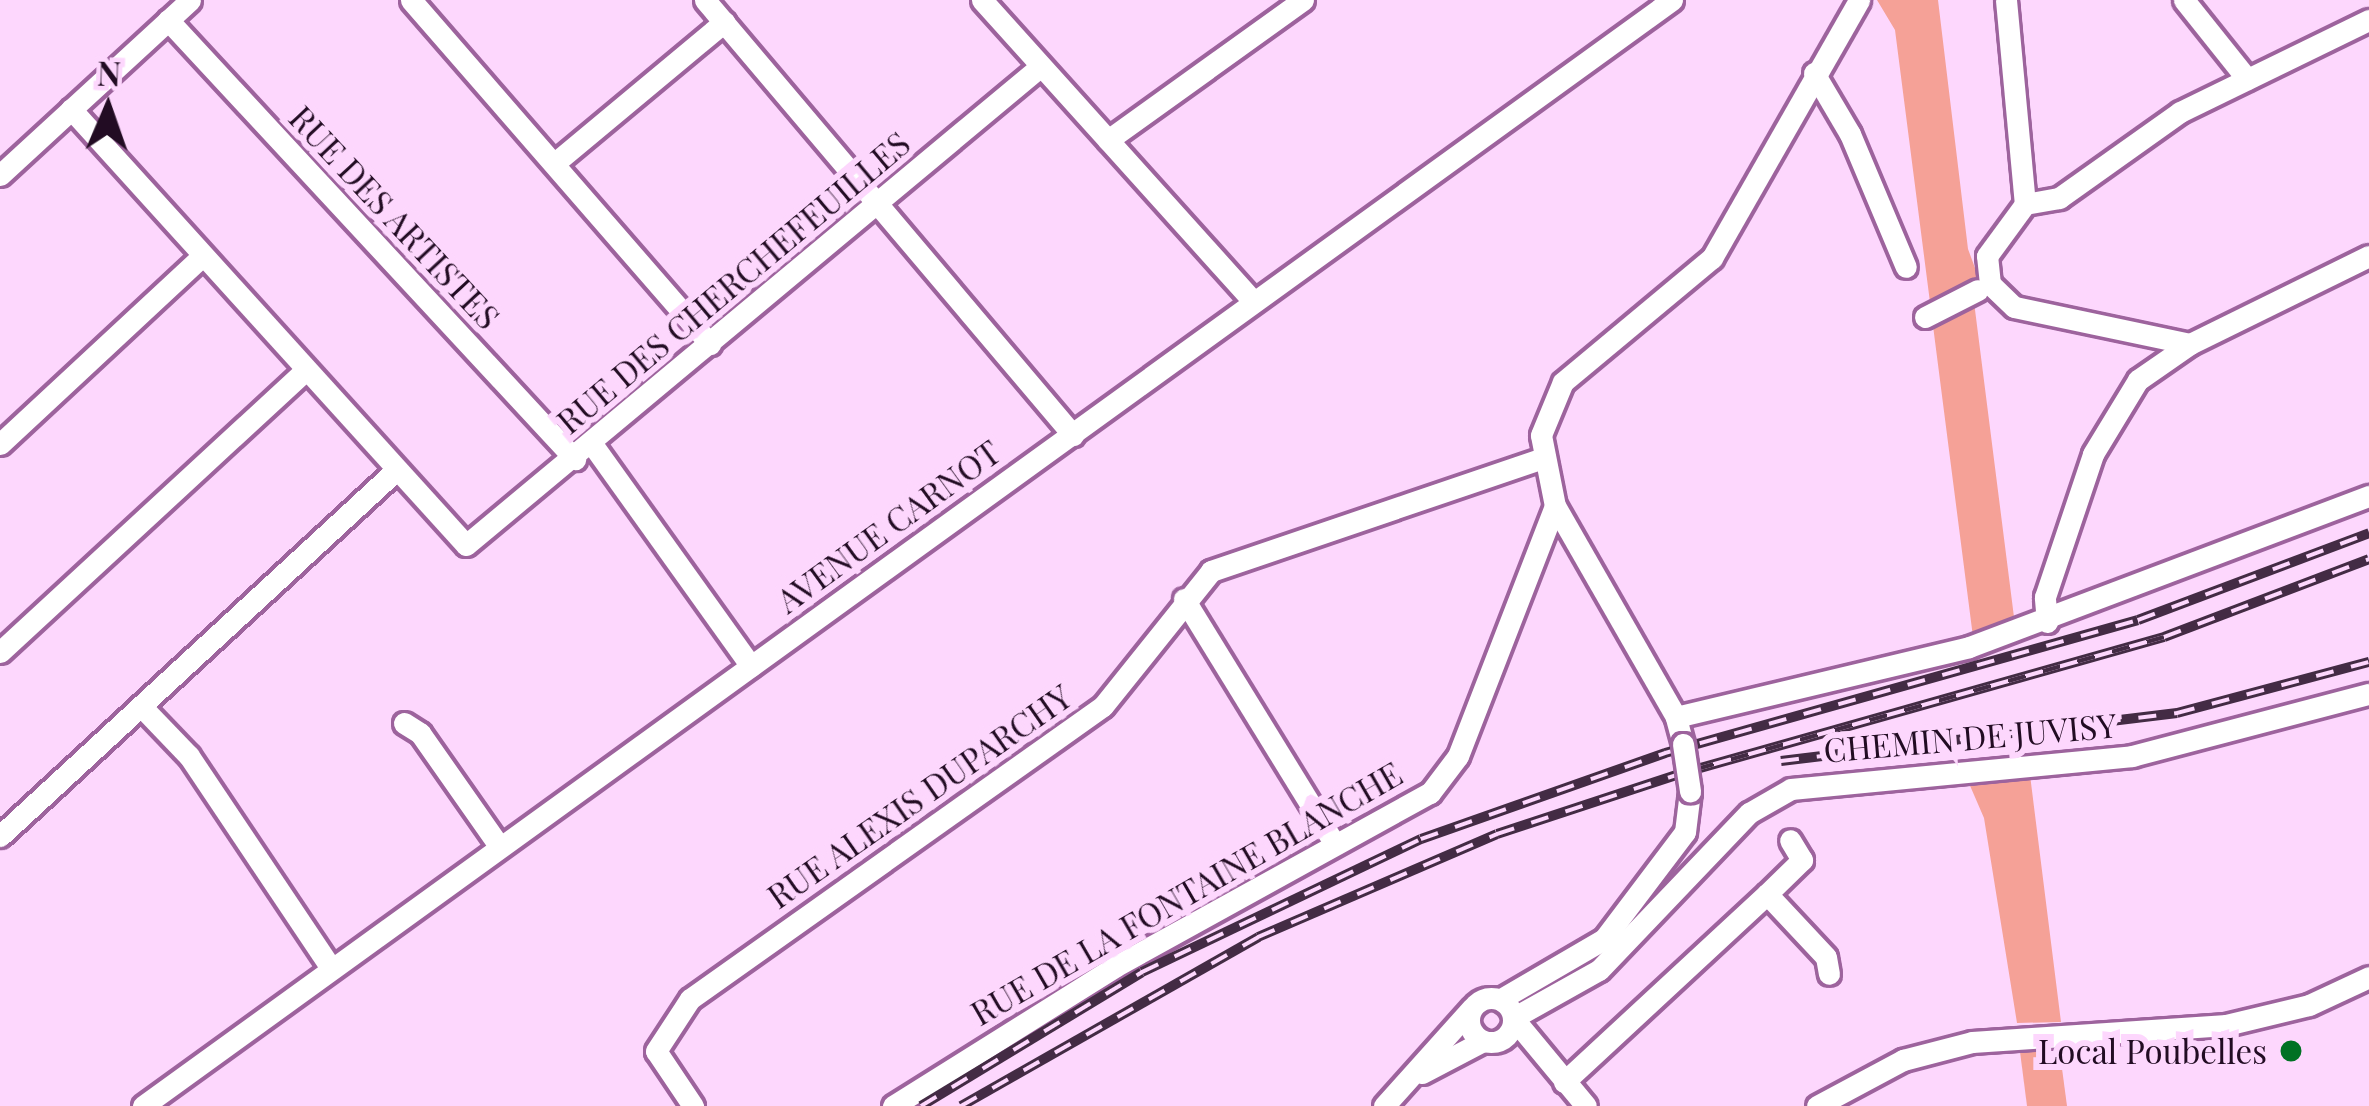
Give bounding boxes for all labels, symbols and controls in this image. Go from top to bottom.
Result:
north arrow [48,48,168,168]
text: N [97,50,122,94]
street label: RUE DES ARTISTES [281,97,509,337]
street label: RUE DES CHERCHEFEUILLES [549,123,917,441]
street label: AVENUE CARNOT [769,432,1007,620]
street label: RUE ALEXIS DUPARCHY [759,676,1079,916]
street label: CHEMIN DE JUVISY [1822,704,2118,770]
street label: RUE DE LA FONTAINE BLANCHE [964,753,1408,1033]
place label: Local Poubelles [2038,1031,2267,1071]
marker: Local Poubelles [2278,1038,2304,1064]

